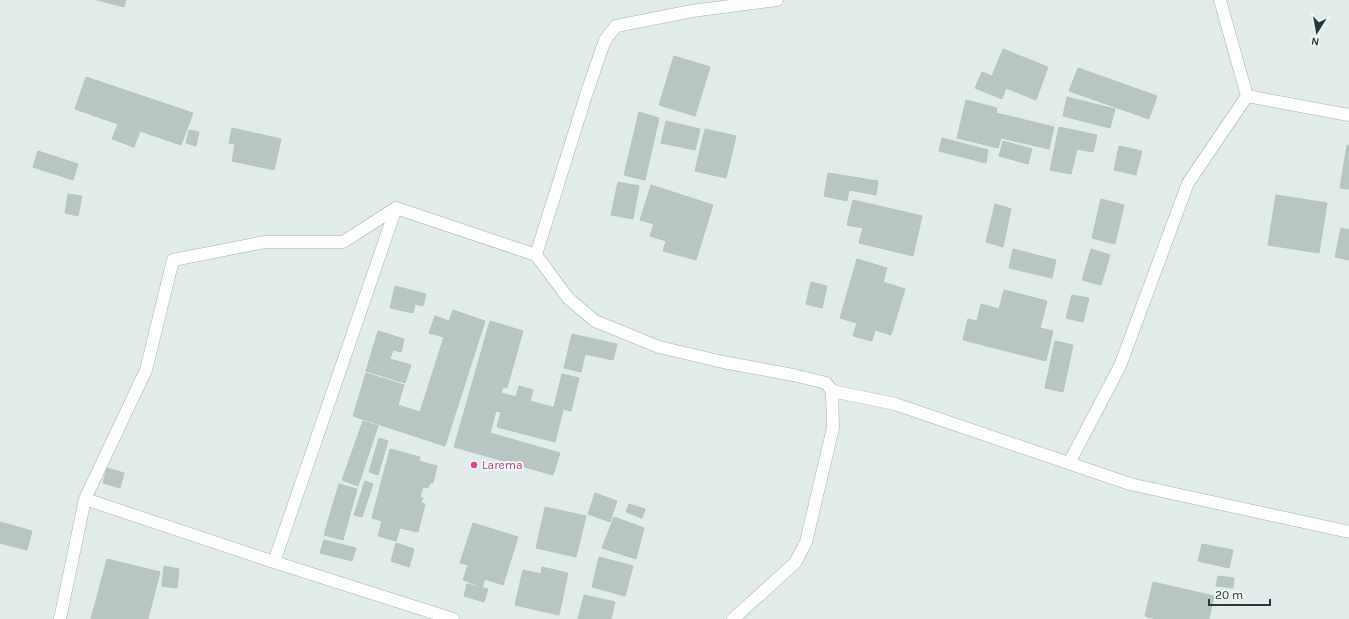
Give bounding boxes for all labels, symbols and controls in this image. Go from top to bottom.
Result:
north arrow [1297,12,1337,52]
text: N [1310,34,1320,48]
place label: Larema [482,458,523,472]
marker: Larema [469,460,479,470]
scale bar [1209,581,1270,607]
text: 20 m [1215,588,1243,602]

